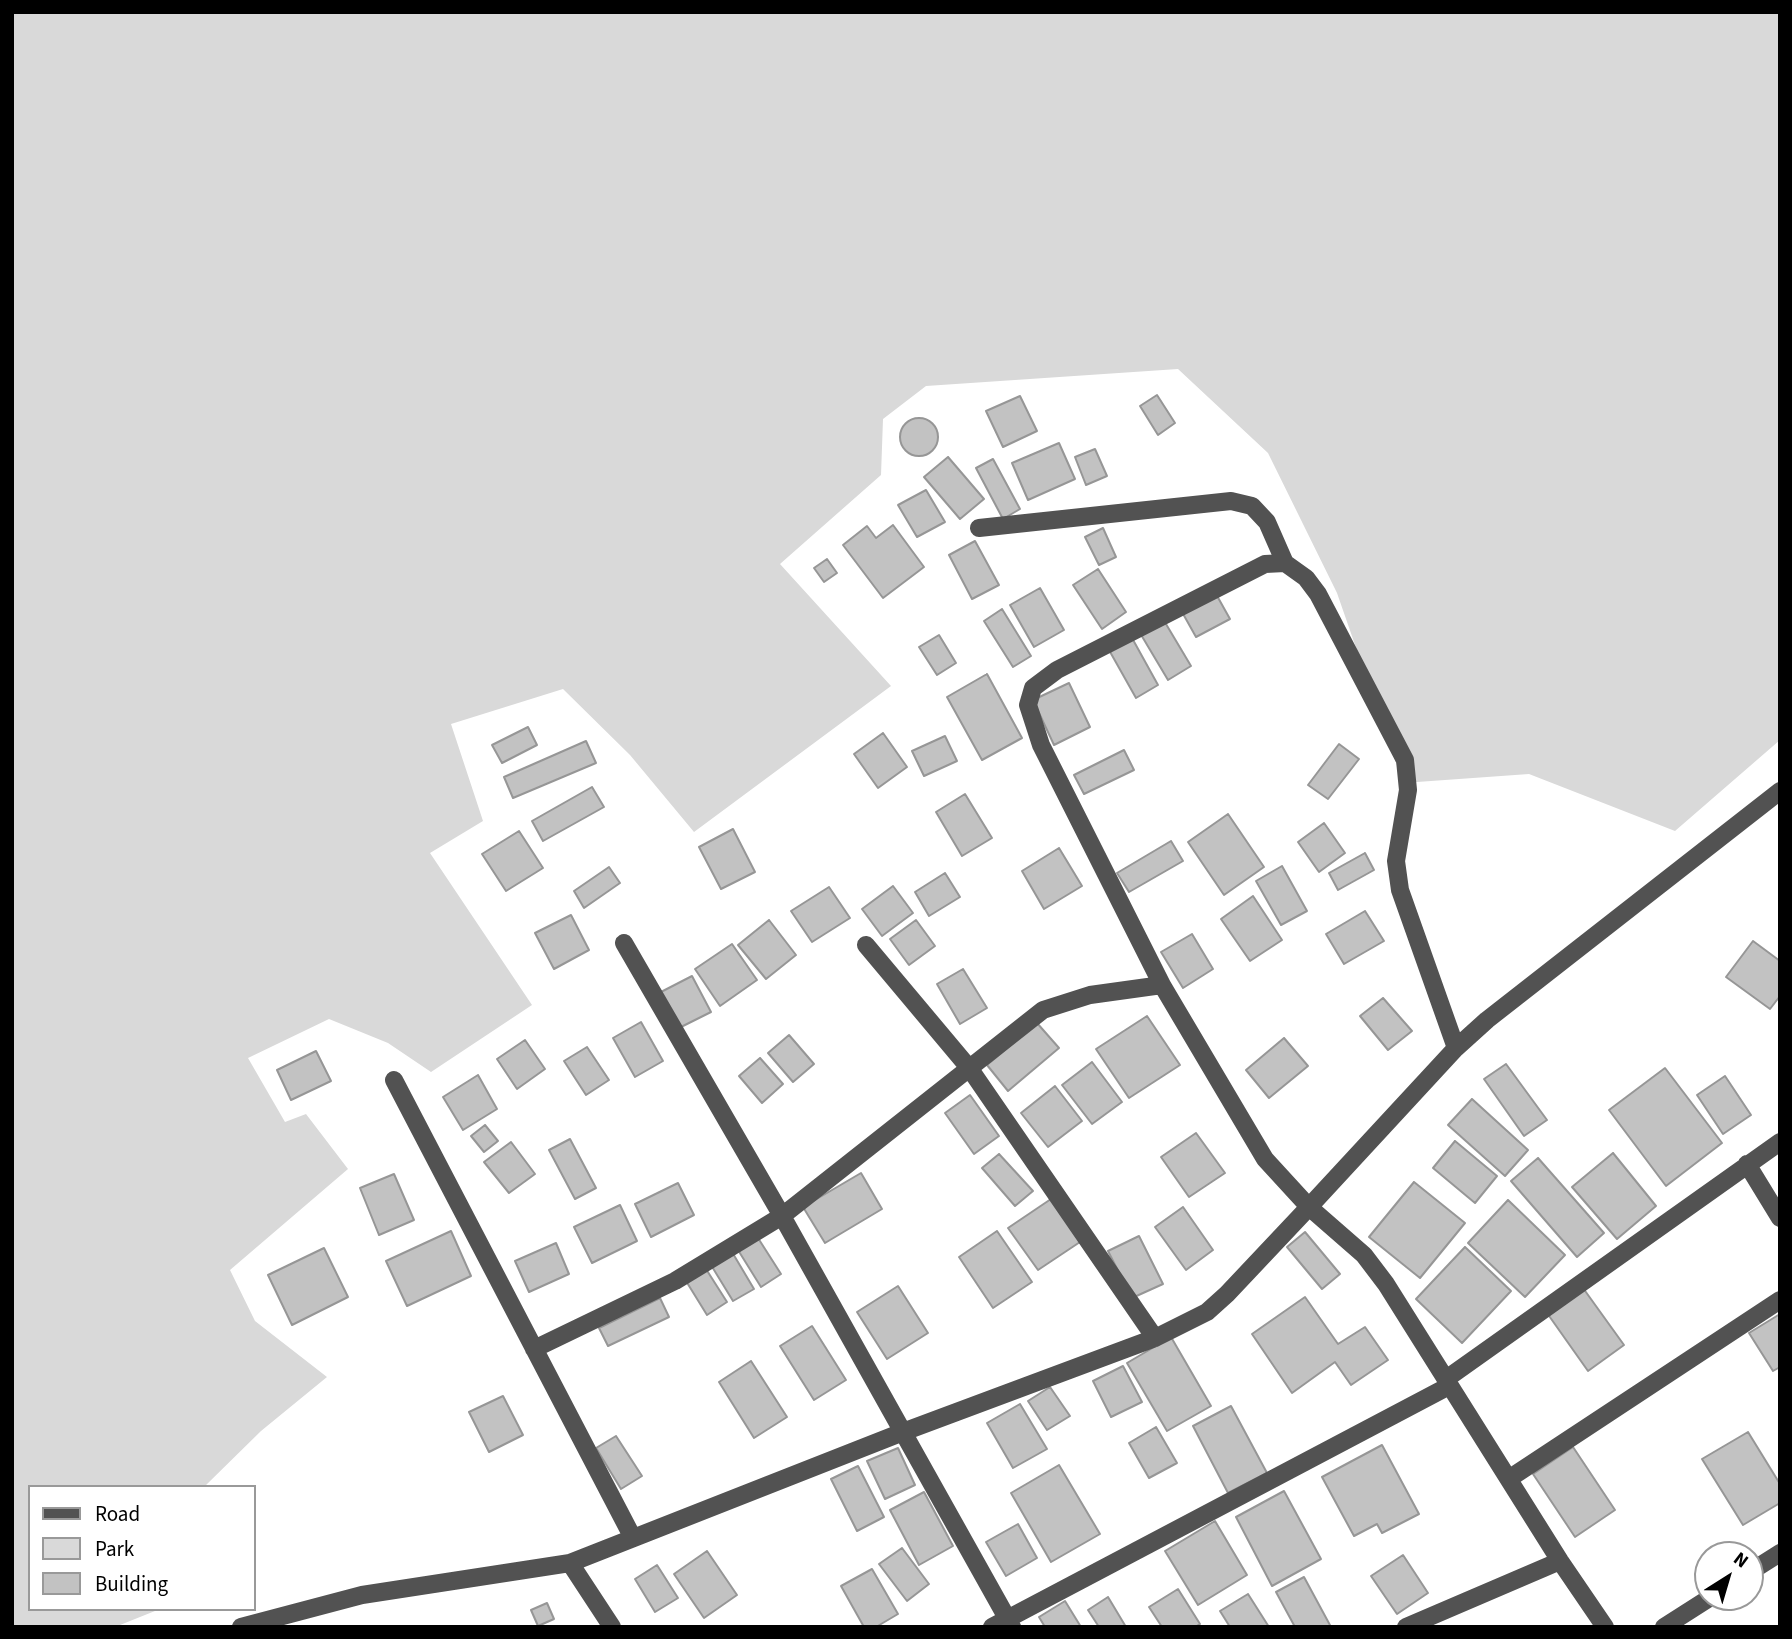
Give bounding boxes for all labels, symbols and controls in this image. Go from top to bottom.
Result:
legend [28,1485,256,1611]
text: Road [95,1499,140,1529]
text: Park [95,1534,134,1564]
north arrow [1694,1541,1764,1611]
text: N [1728,1546,1754,1575]
text: Building [95,1569,168,1599]

